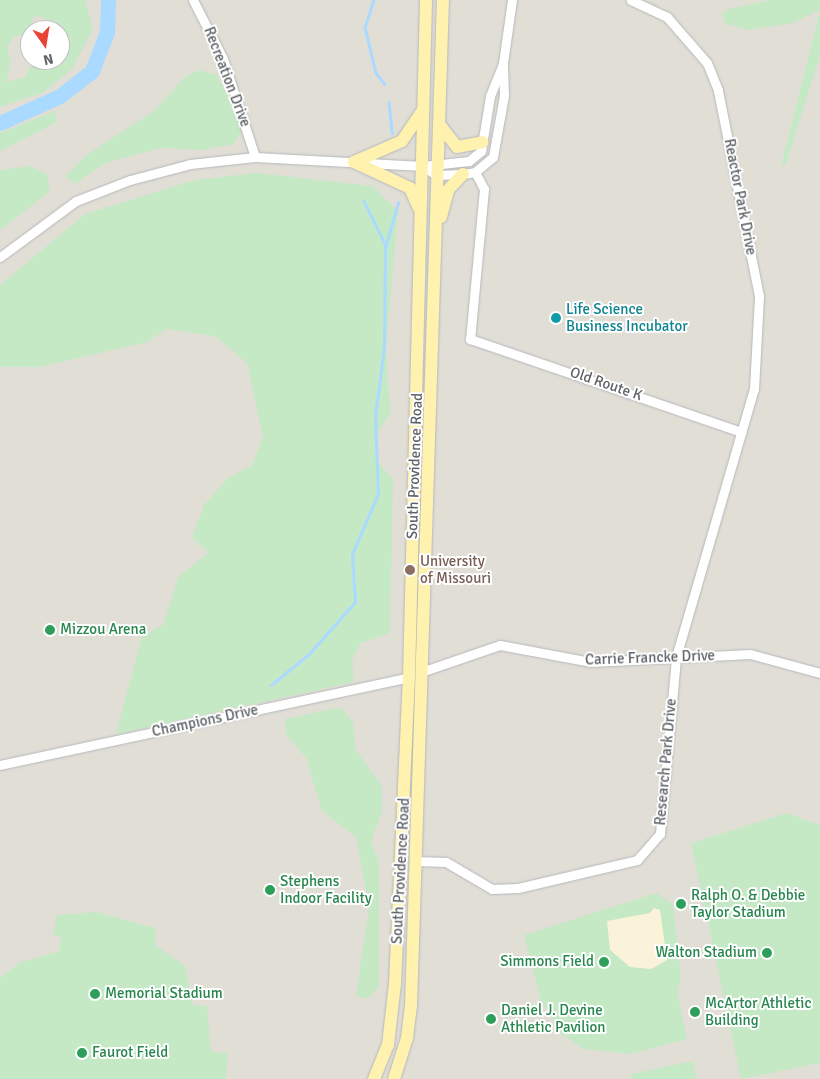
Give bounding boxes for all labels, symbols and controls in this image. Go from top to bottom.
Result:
north arrow [20,20,70,70]
street label: Recreation Drive [200,24,254,130]
text: N [42,50,55,69]
street label: Reactor Park Drive [720,137,760,257]
place label: Life Science Business Incubator [566,300,688,335]
marker: Life Science Business Incubator [550,312,562,324]
street label: Old Route K [568,363,644,405]
street label: South Providence Road [403,393,427,539]
place label: University of Missouri [420,552,491,587]
marker: University of Missouri [404,564,416,576]
place label: Mizzou Arena [60,621,146,639]
marker: Mizzou Arena [44,624,56,636]
street label: Carrie Francke Drive [585,647,715,669]
street label: Research Park Drive [651,698,681,826]
street label: Champions Drive [150,701,260,741]
street label: South Providence Road [388,797,414,945]
place label: Stephens Indoor Facility [280,872,372,907]
marker: Stephens Indoor Facility [264,884,276,896]
place label: Ralph O. & Debbie Taylor Stadium [691,886,805,921]
marker: Ralph O. & Debbie Taylor Stadium [675,898,687,910]
place label: Walton Stadium [655,944,757,962]
marker: Walton Stadium [761,947,773,959]
place label: Simmons Field [500,953,594,971]
marker: Simmons Field [598,956,610,968]
place label: Memorial Stadium [105,985,223,1003]
marker: Memorial Stadium [89,988,101,1000]
place label: McArtor Athletic Building [705,994,812,1029]
place label: Daniel J. Devine Athletic Pavilion [501,1001,606,1036]
marker: McArtor Athletic Building [689,1006,701,1018]
marker: Daniel J. Devine Athletic Pavilion [485,1013,497,1025]
place label: Faurot Field [92,1044,168,1062]
marker: Faurot Field [76,1047,88,1059]

